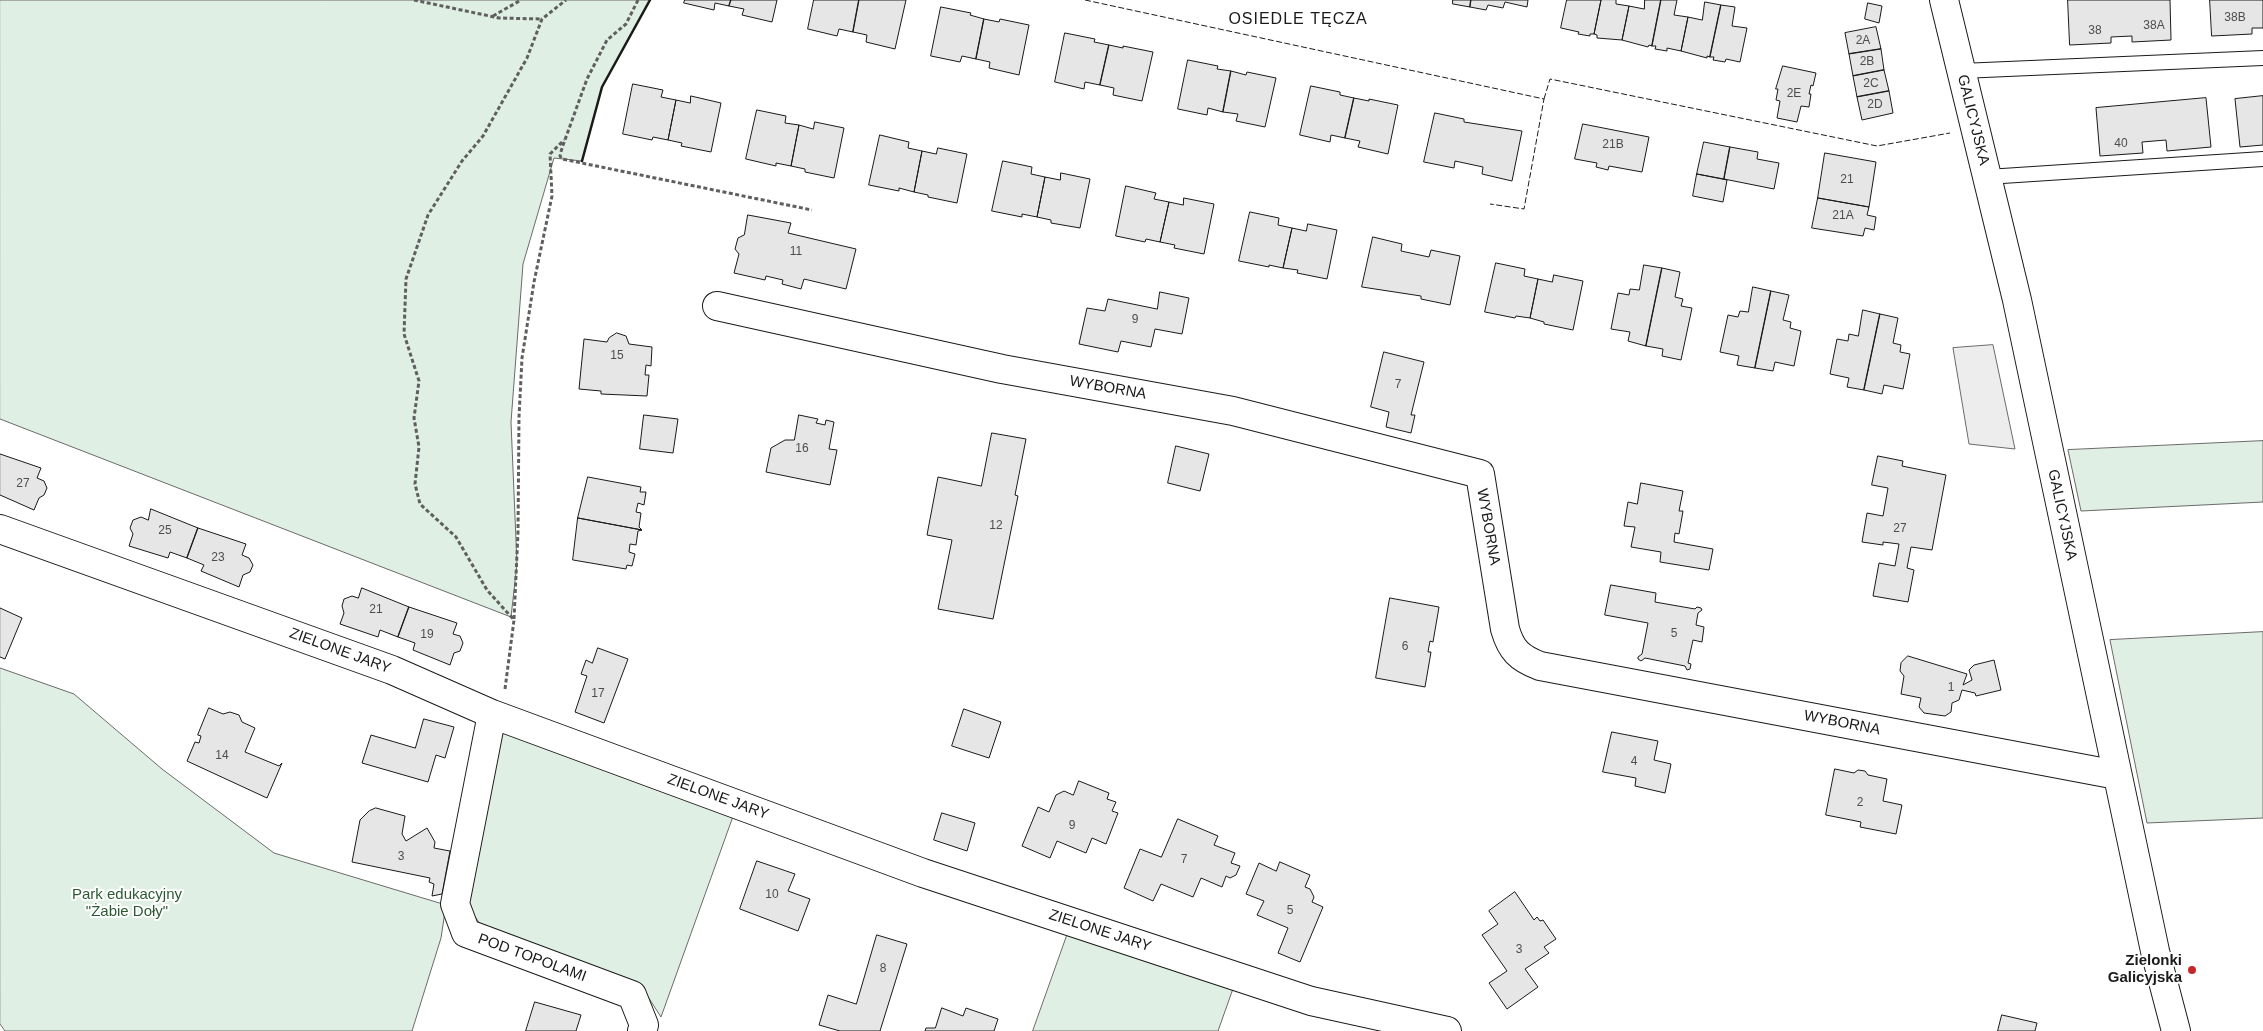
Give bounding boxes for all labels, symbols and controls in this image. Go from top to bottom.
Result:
district label: OSIEDLE TĘCZA [1227,10,1369,30]
house number: 38B [2224,11,2246,25]
house number: 38A [2143,19,2165,33]
house number: 38 [2088,24,2102,38]
house number: 2A [1856,34,1870,48]
house number: 2B [1860,55,1874,69]
street label: GALICYJSKA [1953,73,1993,167]
house number: 2C [1863,77,1879,91]
house number: 2E [1787,87,1801,101]
house number: 2D [1867,98,1883,112]
house number: 40 [2114,137,2128,151]
house number: 21B [1602,138,1624,152]
house number: 21 [1840,173,1854,187]
house number: 21A [1832,209,1854,223]
house number: 11 [790,245,802,259]
house number: 9 [1132,313,1138,327]
house number: 15 [610,349,624,363]
street label: WYBORNA [1068,372,1148,404]
house number: 7 [1395,378,1401,392]
house number: 16 [795,442,809,456]
street label: GALICYJSKA [2044,468,2080,562]
house number: 27 [16,477,30,491]
street label: WYBORNA [1472,487,1504,567]
house number: 12 [989,519,1003,533]
house number: 27 [1893,522,1907,536]
house number: 25 [158,524,172,538]
house number: 23 [211,551,225,565]
house number: 21 [369,603,383,617]
street label: ZIELONE JARY [287,624,393,678]
house number: 5 [1671,627,1677,641]
house number: 19 [420,628,434,642]
house number: 6 [1402,640,1408,654]
house number: 1 [1948,681,1954,695]
house number: 17 [591,687,605,701]
street label: WYBORNA [1802,707,1882,739]
house number: 14 [215,749,229,763]
house number: 4 [1631,755,1637,769]
street label: ZIELONE JARY [665,770,771,824]
house number: 2 [1857,796,1863,810]
house number: 9 [1069,819,1075,833]
house number: 3 [398,850,404,864]
house number: 7 [1181,853,1187,867]
park label: Park edukacyjny "Żabie Doły" [72,886,182,921]
house number: 10 [765,888,779,902]
house number: 5 [1287,904,1293,918]
street label: ZIELONE JARY [1047,906,1153,956]
street label: POD TOPOLAMI [475,930,589,986]
house number: 3 [1516,943,1522,957]
place label: Zielonki Galicyjska [2108,952,2182,987]
house number: 8 [880,962,886,976]
marker: Zielonki Galicyjska [2186,964,2198,976]

